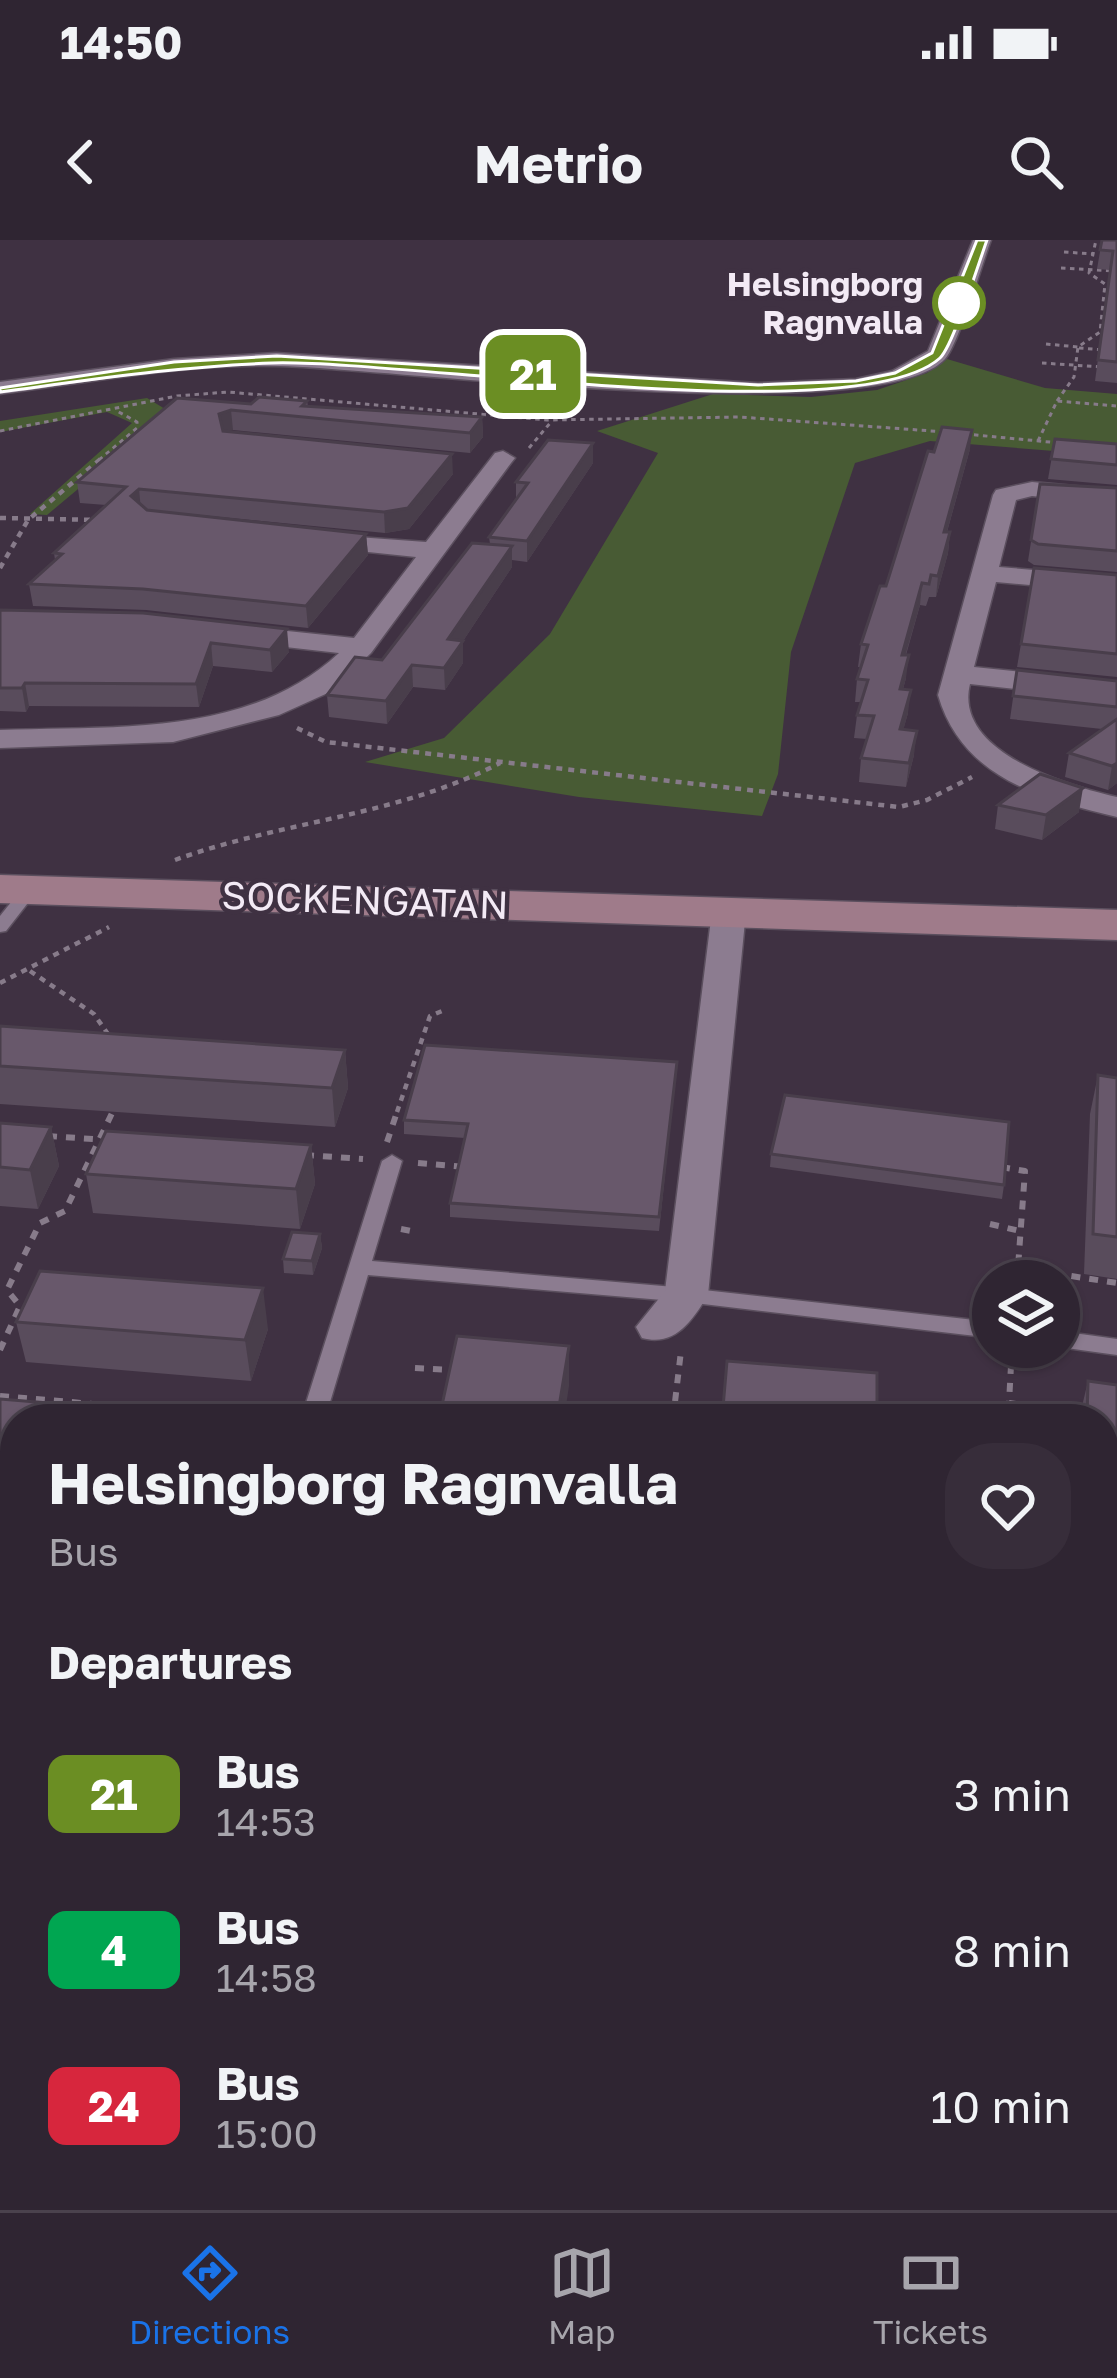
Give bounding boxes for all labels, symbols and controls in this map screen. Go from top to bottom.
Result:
text: 14:50 [60,15,182,69]
icon: back [48,129,114,195]
icon: search [1003,129,1069,195]
text: Metrio [474,130,643,195]
place label: Helsingborg Ragnvalla [727,264,923,341]
marker: Helsingborg Ragnvalla [934,278,984,328]
line badge: 21 [479,335,587,413]
text: 21 [509,349,557,399]
street label: SOCKENGATAN [221,871,509,928]
map controls [972,1260,1080,1368]
button: layers [972,1260,1080,1368]
button: heart [945,1443,1071,1569]
text: Helsingborg Ragnvalla [48,1448,678,1517]
text: Bus [48,1528,118,1575]
text: Departures [48,1635,292,1689]
text: Bus [216,1744,300,1798]
text: 3 min [954,1767,1071,1821]
text: 21 [90,1769,138,1819]
text: 14:53 [216,1798,316,1845]
text: Bus [216,1900,300,1954]
text: 8 min [953,1923,1071,1977]
text: 4 [101,1925,127,1975]
text: 14:58 [216,1954,317,2001]
text: Bus [216,2056,300,2110]
text: 10 min [930,2079,1071,2133]
text: 24 [88,2081,140,2131]
text: 15:00 [216,2110,318,2157]
tab: Directions [129,2240,290,2351]
tab: Map [548,2240,615,2351]
tab: Tickets [873,2240,988,2351]

